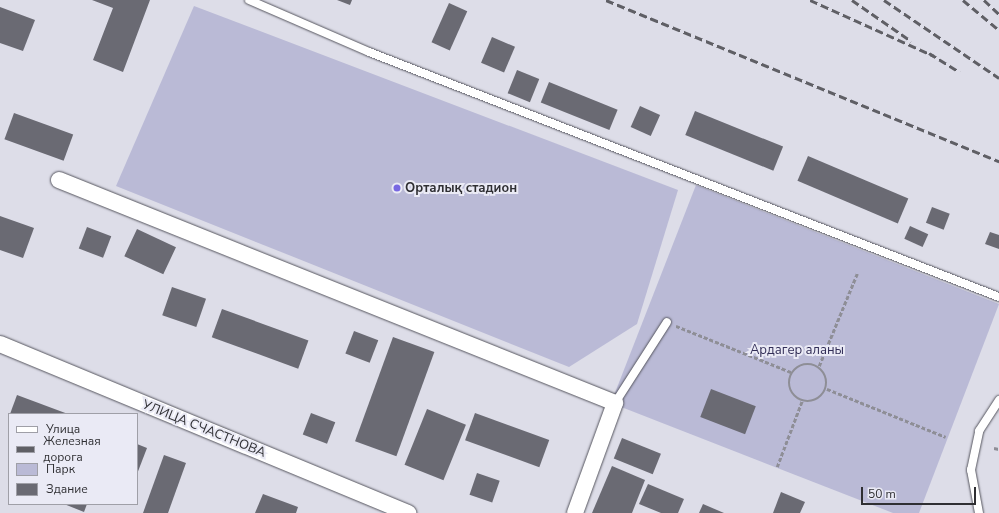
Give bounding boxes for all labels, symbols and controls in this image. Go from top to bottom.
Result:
place label: Орталық стадион [405,180,517,196]
marker: Орталық стадион [392,183,402,193]
park label: Ардагер аланы [750,342,844,358]
street label: УЛИЦА СЧАСТНОВА [140,397,268,461]
legend [8,413,138,505]
text: Улица [46,421,80,437]
text: Железная дорога [43,433,101,465]
text: Парк [46,461,75,477]
scale bar [863,479,978,505]
text: Здание [46,481,88,497]
text: 50 m [868,486,896,502]

